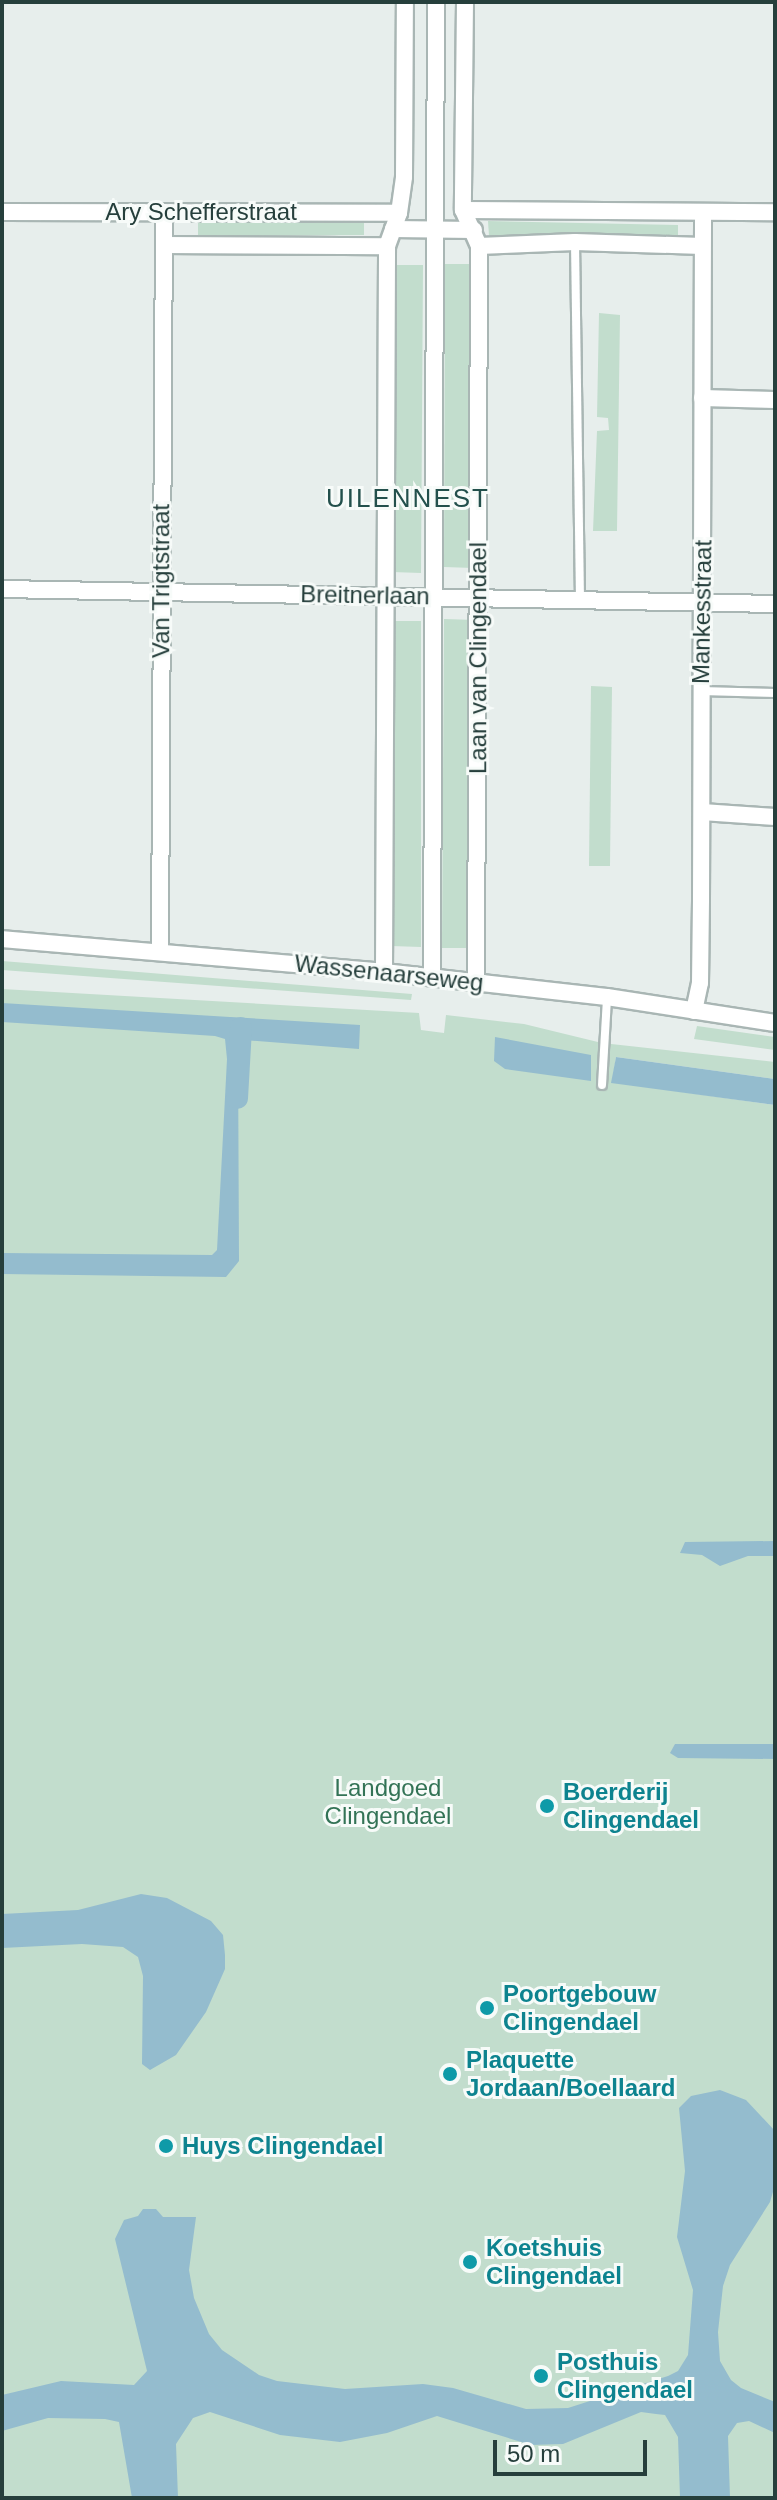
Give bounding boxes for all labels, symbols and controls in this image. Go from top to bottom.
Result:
street label: Ary Schefferstraat [105,198,297,226]
district label: UILENNEST [326,483,490,515]
street label: Van Trigtstraat [147,504,175,658]
street label: Mankesstraat [686,540,718,684]
street label: Laan van Clingendael [464,542,492,774]
street label: Breitnerlaan [300,579,430,611]
street label: Wassenaarseweg [293,949,485,997]
park label: Landgoed Clingendael [325,1774,451,1830]
place label: Boerderij Clingendael [563,1778,699,1834]
marker: Boerderij Clingendael [538,1797,556,1815]
place label: Poortgebouw Clingendael [503,1980,656,2036]
marker: Poortgebouw Clingendael [478,1999,496,2017]
place label: Plaquette Jordaan/Boellaard [466,2046,675,2102]
marker: Plaquette Jordaan/Boellaard [441,2065,459,2083]
place label: Huys Clingendael [182,2132,383,2160]
marker: Huys Clingendael [157,2137,175,2155]
place label: Koetshuis Clingendael [486,2234,622,2290]
marker: Koetshuis Clingendael [461,2253,479,2271]
place label: Posthuis Clingendael [557,2348,693,2404]
marker: Posthuis Clingendael [532,2367,550,2385]
scale bar [497,2424,651,2474]
text: 50 m [507,2440,560,2467]

